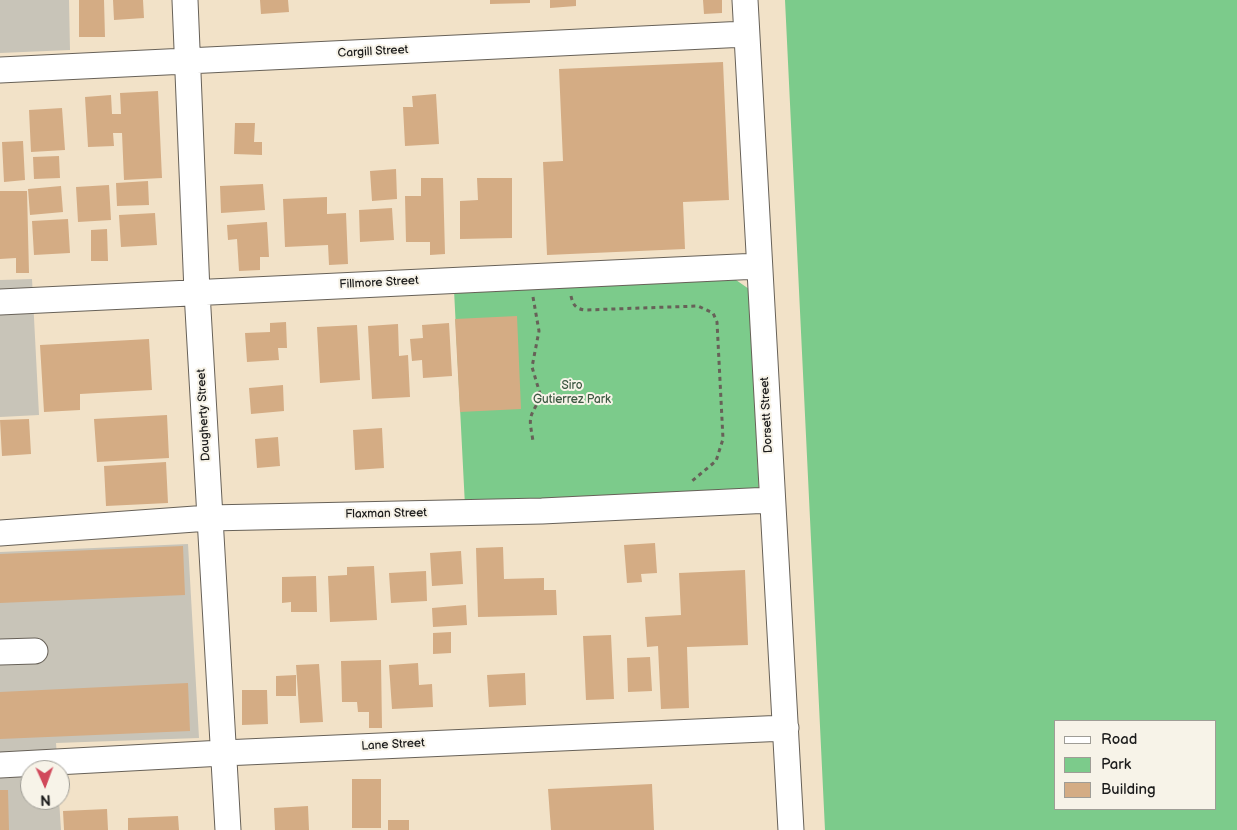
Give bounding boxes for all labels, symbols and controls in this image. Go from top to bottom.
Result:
street label: Cargill Street [337,43,409,61]
street label: Fillmore Street [339,274,419,292]
street label: Daugherty Street [194,368,214,462]
street label: Dorsett Street [758,377,776,453]
park label: Siro Gutierrez Park [533,379,611,407]
street label: Flaxman Street [345,506,427,522]
legend [1054,720,1217,810]
text: Road [1101,730,1137,749]
street label: Lane Street [361,736,425,754]
text: Park [1101,755,1131,774]
north arrow [20,760,70,810]
text: Building [1101,780,1156,799]
text: N [40,791,51,808]

